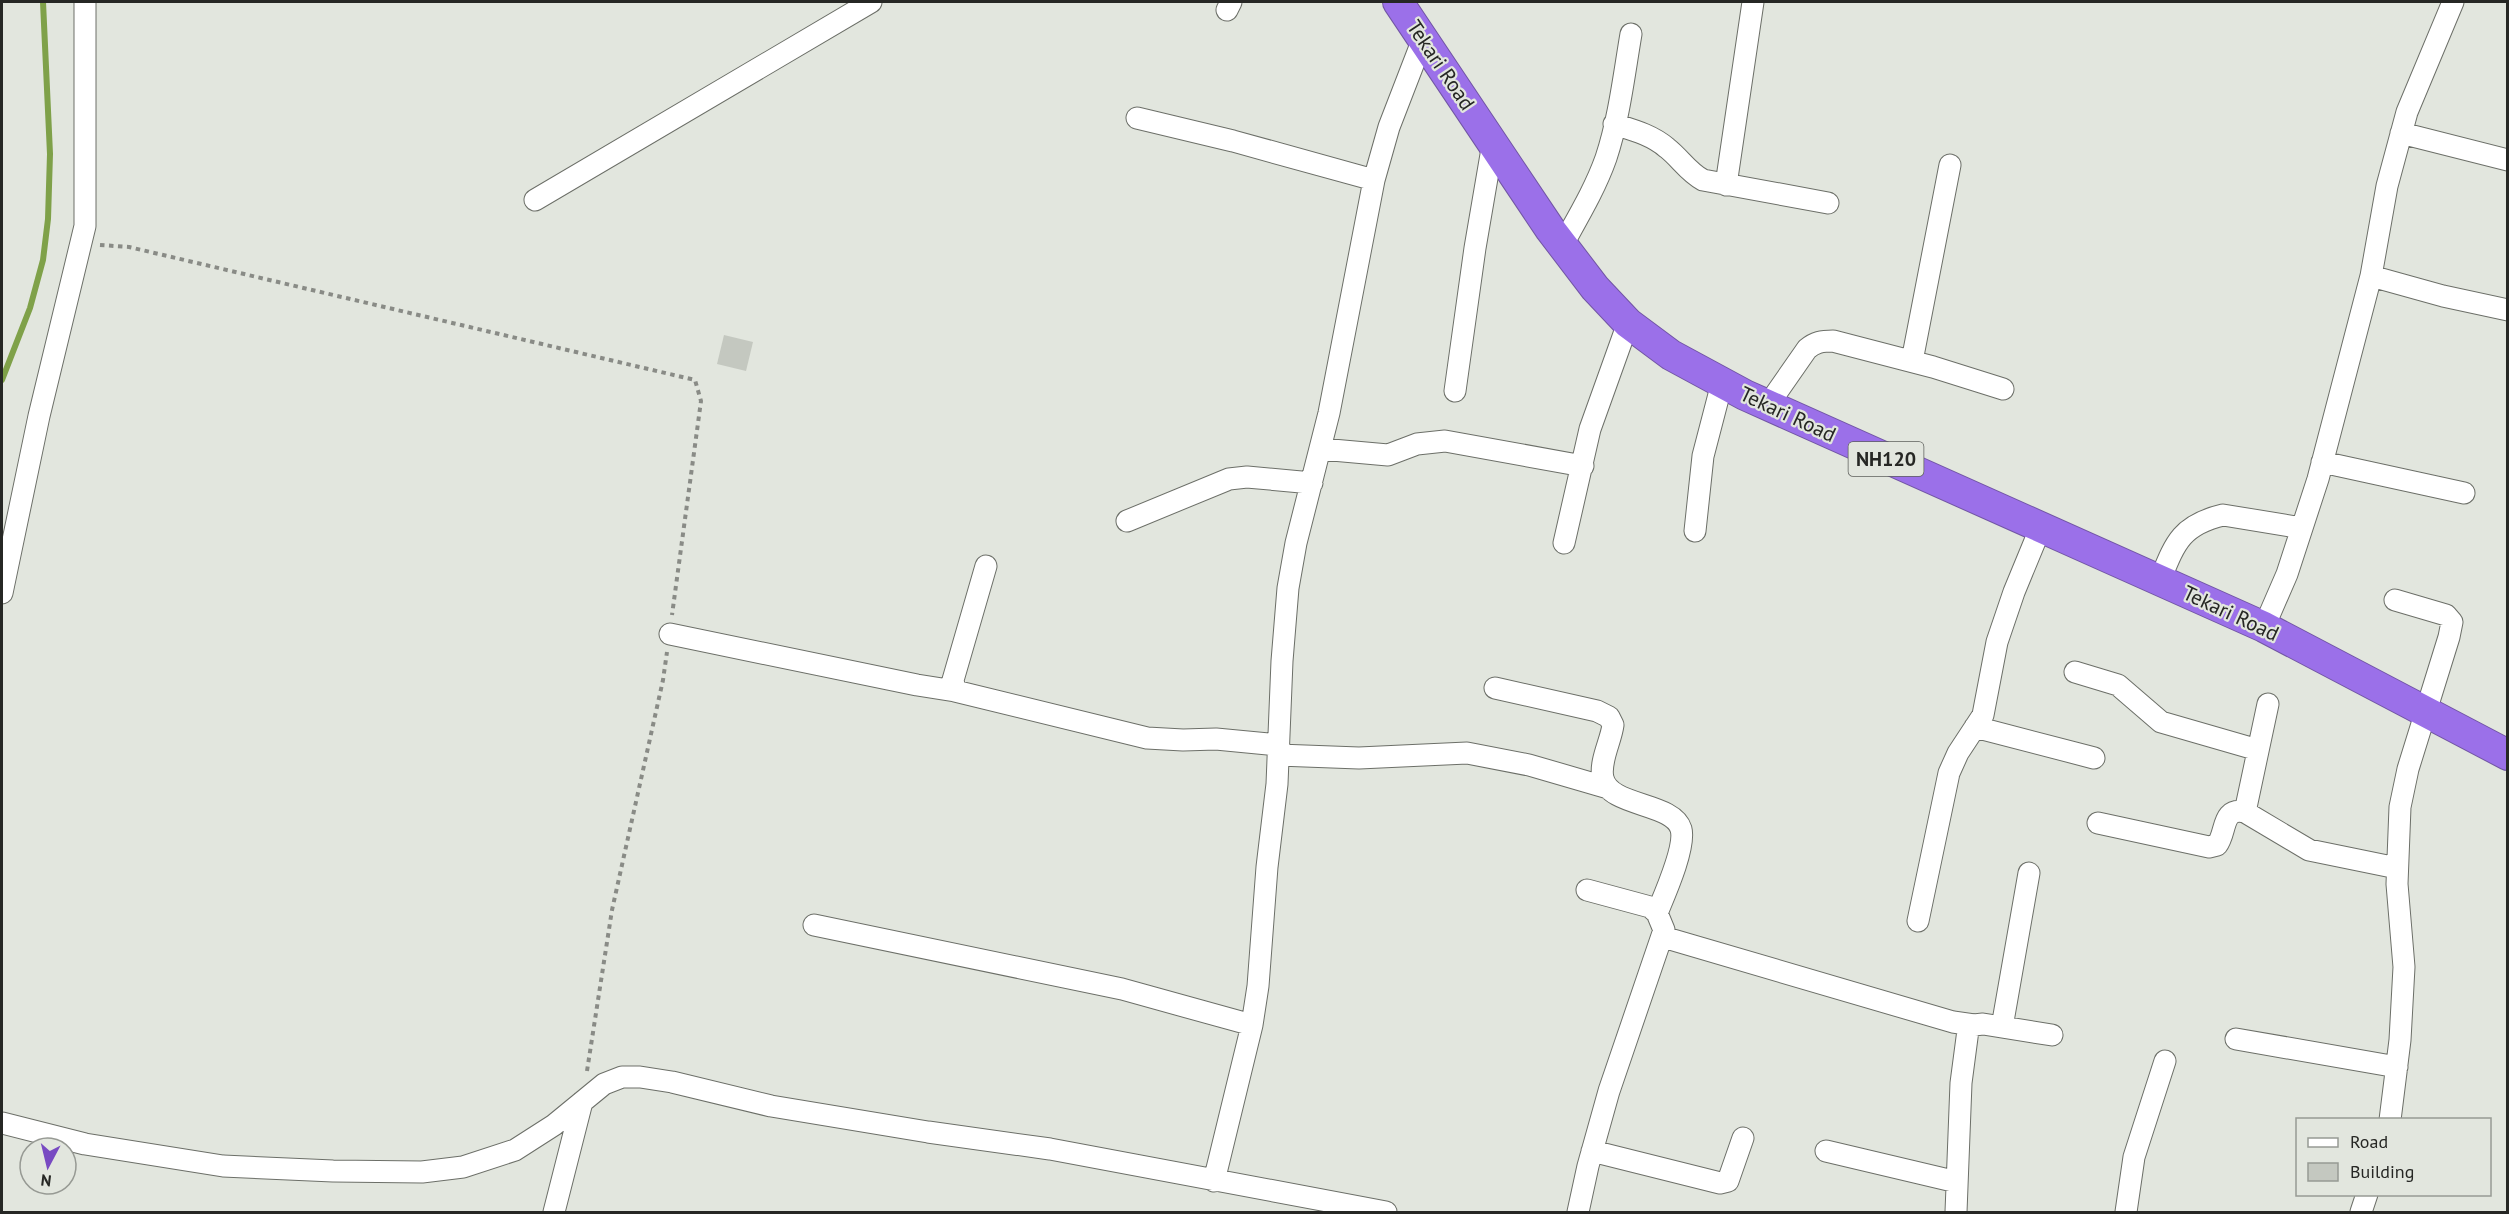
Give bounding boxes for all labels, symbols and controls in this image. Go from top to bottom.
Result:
street label: Tekari Road [1401,15,1481,115]
street label: Tekari Road [1736,380,1840,448]
road number: NH120 [1848,442,1924,476]
street label: Tekari Road [2179,579,2283,647]
legend [2296,1118,2491,1196]
text: Road [2350,1130,2388,1153]
north arrow [18,1136,78,1196]
text: Building [2350,1160,2414,1183]
text: N [40,1170,53,1191]

